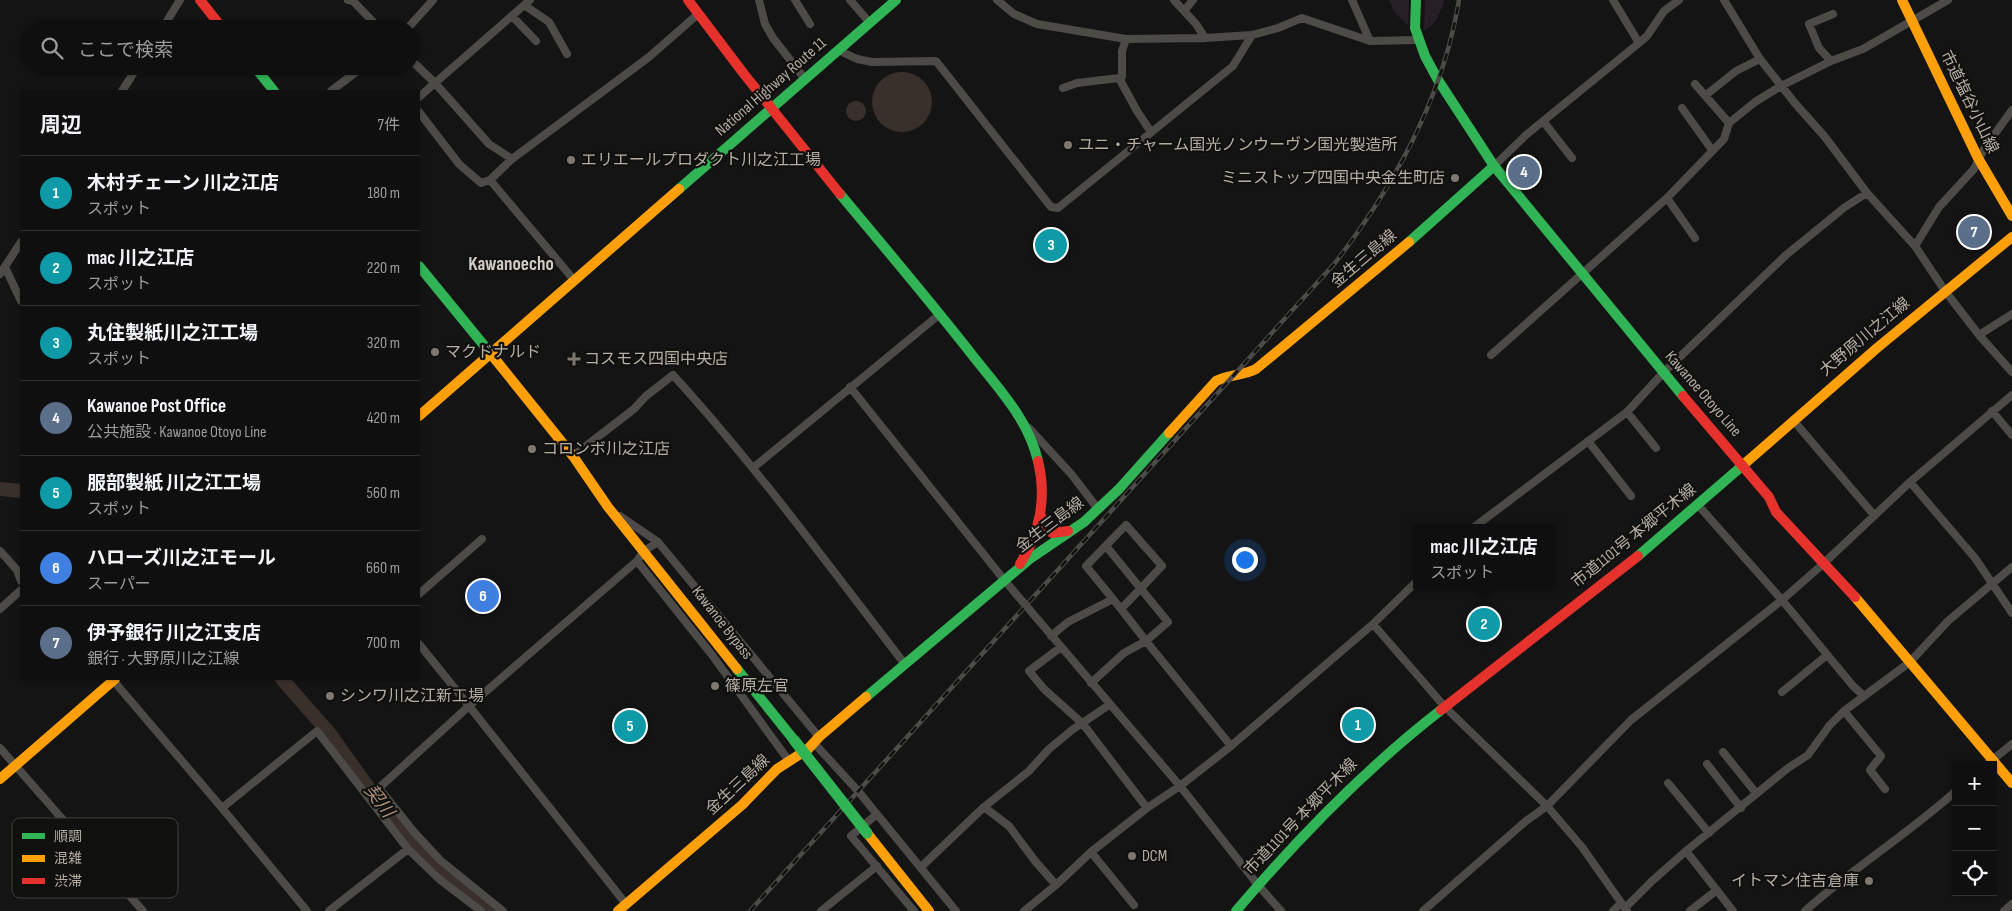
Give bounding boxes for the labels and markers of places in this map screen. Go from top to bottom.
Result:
place label: ユニ・チャーム国光ノンウーヴン国光製造所 [1078,136,1397,155]
marker: ユニ・チャーム国光ノンウーヴン国光製造所 [1062,139,1074,151]
place label: エリエールプロダクト川之江工場 [581,151,821,170]
pin: 4 [1508,153,1540,191]
marker: エリエールプロダクト川之江工場 [565,154,577,166]
place label: ミニストップ四国中央金生町店 [1221,169,1445,188]
marker: ミニストップ四国中央金生町店 [1449,172,1461,184]
pin: 7 [1958,213,1990,251]
pin: 3 [1035,226,1067,264]
place label: マクドナルド [445,343,541,362]
marker: マクドナルド [429,346,441,358]
place label: コスモス四国中央店 [584,350,728,369]
marker: コスモス四国中央店 [568,353,580,365]
place label: コロンボ川之江店 [542,440,670,459]
marker: コロンボ川之江店 [526,443,538,455]
pin: 6 [467,577,499,615]
pin: 2 [1468,605,1500,643]
place label: 篠原左官 [725,677,789,696]
marker: 篠原左官 [709,680,721,692]
place label: シンワ川之江新工場 [340,687,484,706]
marker: シンワ川之江新工場 [324,690,336,702]
pin: 1 [1342,706,1374,744]
pin: 5 [614,707,646,745]
place label: DCM [1142,847,1167,866]
marker: DCM [1126,850,1138,862]
place label: イトマン住吉倉庫 [1731,872,1859,891]
marker: イトマン住吉倉庫 [1863,875,1875,887]

